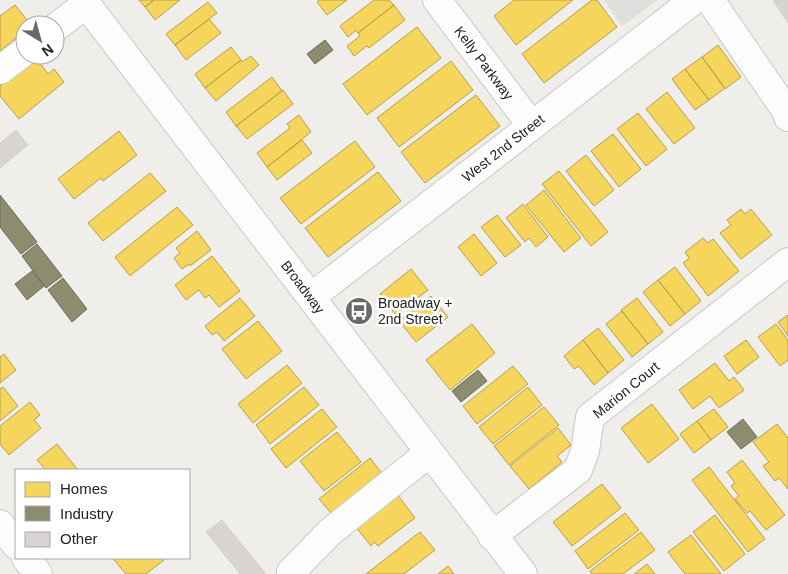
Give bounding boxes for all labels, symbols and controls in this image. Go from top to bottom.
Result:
north arrow [15,15,65,65]
street label: Kelly Parkway [451,23,517,103]
text: N [39,41,57,60]
street label: West 2nd Street [459,111,547,185]
street label: Broadway [278,257,328,317]
place label: Broadway + 2nd Street [378,295,452,327]
bus stop icon: Broadway + 2nd Street [344,296,374,326]
street label: Marion Court [590,358,663,422]
legend [15,469,190,559]
text: Homes [60,480,108,497]
text: Industry [60,505,114,522]
text: Other [60,530,98,547]

